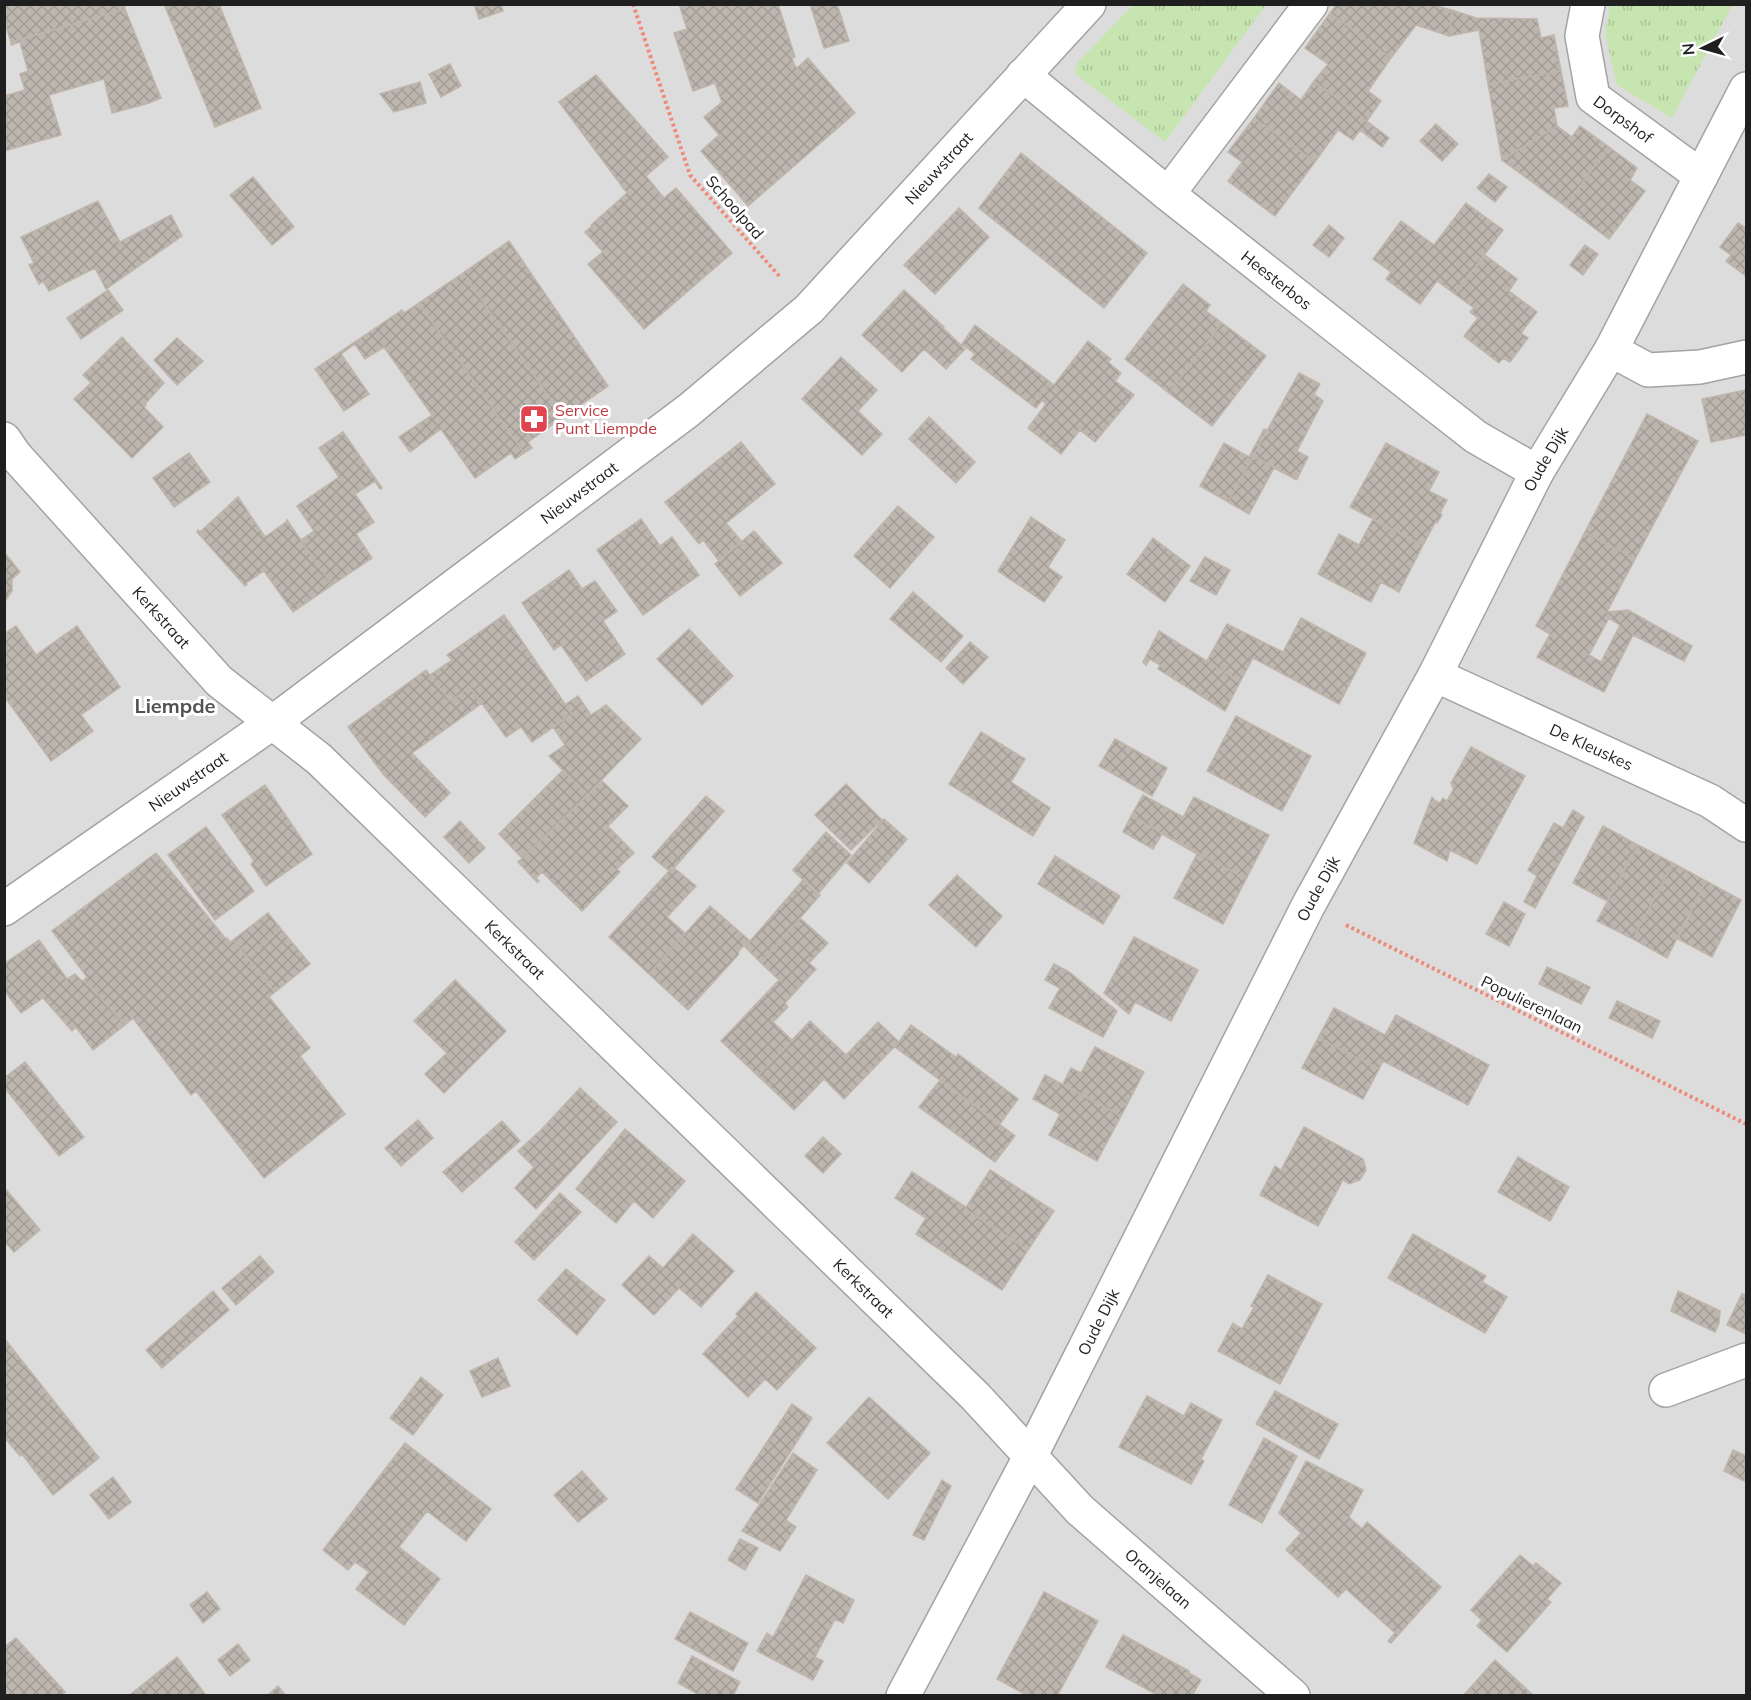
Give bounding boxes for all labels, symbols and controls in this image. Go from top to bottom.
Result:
north arrow [1673,18,1733,78]
text: N [1678,42,1699,56]
street label: Dorpshof [1590,91,1657,148]
street label: Nieuwstraat [900,127,977,208]
street label: Schoolpad [702,171,768,243]
street label: Heesterbos [1237,246,1316,314]
place label: Service Punt Liempde [555,400,657,438]
pharmacy icon: Service Punt Liempde [518,403,550,435]
street label: Oude Dijk [1519,422,1573,495]
street label: Nieuwstraat [536,457,622,528]
street label: Kerkstraat [128,582,195,653]
district label: Liempde [134,693,216,718]
street label: De Kleuskes [1547,719,1636,774]
street label: Nieuwstraat [145,747,232,816]
street label: Oude Dijk [1292,851,1344,925]
street label: Kerkstraat [481,916,550,984]
street label: Populierenlaan [1478,971,1586,1037]
street label: Kerkstraat [829,1254,898,1322]
street label: Oude Dijk [1073,1285,1124,1358]
street label: Oranjelaan [1121,1544,1196,1613]

